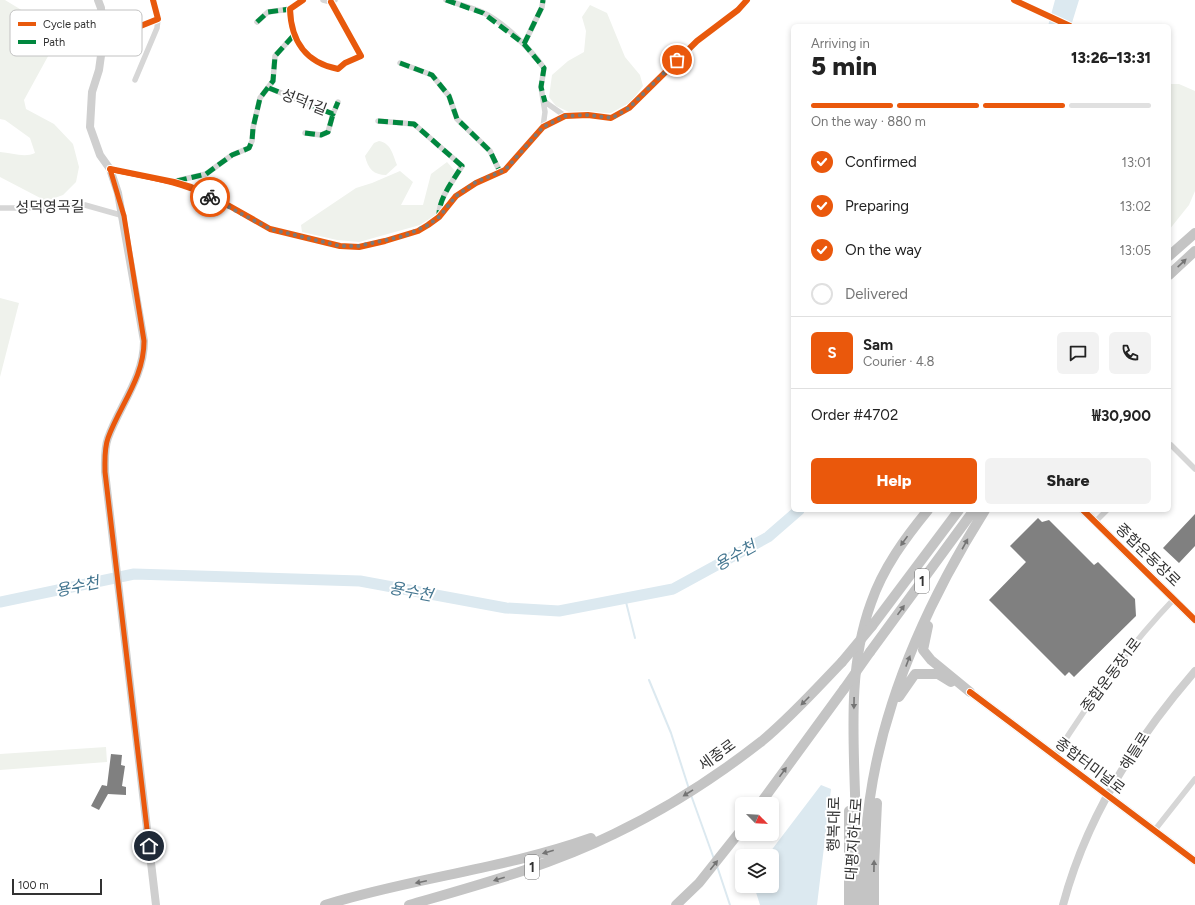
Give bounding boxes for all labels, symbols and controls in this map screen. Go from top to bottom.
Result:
legend [10,10,142,56]
text: Cycle path [43,18,96,31]
text: Path [43,36,65,49]
text: Arriving in [811,36,870,51]
pin [660,43,694,77]
icon: bag [666,49,688,71]
text: 13:26–13:31 [1071,49,1151,67]
text: 5 min [811,50,877,82]
street label: 성덕1길 [279,85,329,119]
text: On the way · 880 m [811,114,926,129]
icon: check [811,151,833,173]
text: Confirmed [845,153,917,171]
text: 13:01 [1122,155,1151,170]
courier [190,177,230,217]
icon: bike [199,186,221,208]
icon: check [811,195,833,217]
street label: 성덕영곡길 [15,197,85,217]
text: Preparing [845,197,909,215]
text: 13:02 [1120,199,1151,214]
icon: check [811,239,833,261]
text: On the way [845,241,922,259]
text: 13:05 [1119,243,1151,258]
one-way arrow [1177,258,1187,268]
text: Delivered [845,285,908,303]
button: chat [1057,332,1099,374]
button: phone [1109,332,1151,374]
text: Sam [863,336,893,354]
text: S [827,344,837,362]
text: Courier · 4.8 [863,354,935,369]
text: Order #4702 [811,406,898,424]
text: ₩30,900 [1092,407,1151,425]
button: Help [811,458,977,504]
button: Share [985,458,1151,504]
street label: 종합운동장로 [1112,520,1184,590]
water label: 용수천 [711,535,761,574]
one-way arrow [900,535,908,546]
one-way arrow [962,538,969,550]
road number: 1 [915,569,929,593]
water label: 용수천 [54,572,103,600]
water label: 용수천 [387,578,437,605]
one-way arrow [897,604,905,615]
street label: 종합운동장1로 [1077,634,1145,716]
one-way arrow [906,654,912,666]
one-way arrow [800,696,810,706]
one-way arrow [851,697,858,709]
street label: 해들로 [1116,729,1154,773]
street label: 종합터미널로 [1052,734,1128,798]
street label: 세종로 [695,736,739,774]
one-way arrow [779,767,787,778]
one-way arrow [683,789,693,797]
street label: 행복대로 [825,796,843,852]
north arrow [735,797,779,841]
map controls [735,797,779,893]
street label: 대평지하도로 [842,797,866,881]
pin [132,829,166,863]
icon: home [138,835,160,857]
one-way arrow [542,849,554,855]
button: layers [735,849,779,893]
road number: 1 [525,855,539,879]
one-way arrow [871,859,877,872]
one-way arrow [709,860,718,871]
one-way arrow [492,876,504,882]
scale bar [12,877,102,896]
text: 100 m [18,879,49,892]
one-way arrow [415,879,428,885]

